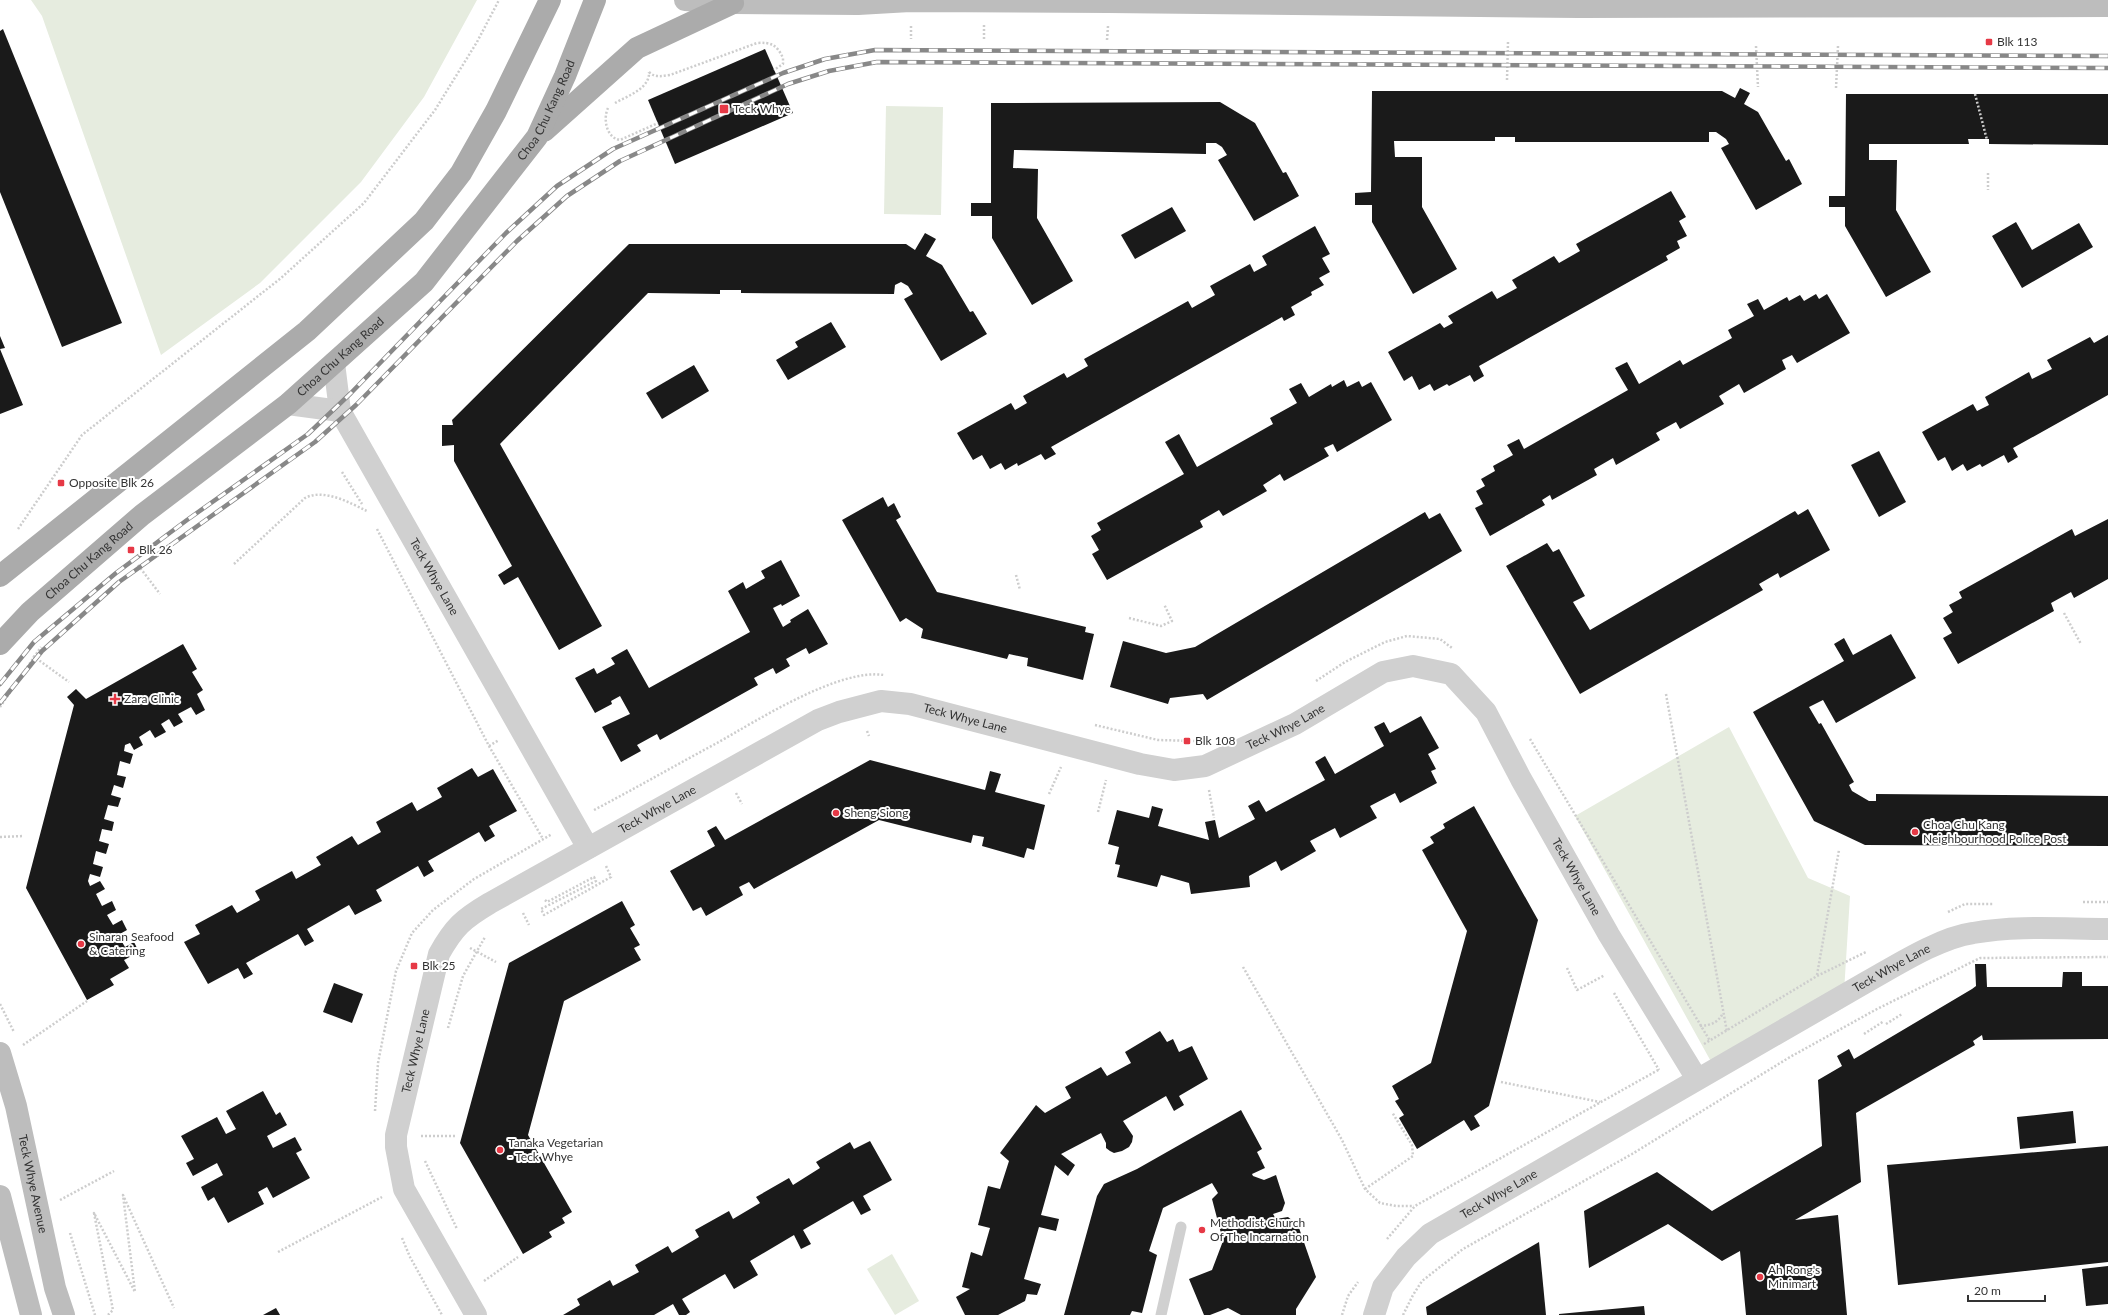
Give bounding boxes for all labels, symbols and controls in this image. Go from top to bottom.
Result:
place label: Blk 113 [1997,34,2038,49]
marker: Blk 113 [1984,37,1994,47]
street label: Choa Chu Kang Road [514,57,578,163]
place label: Teck Whye [733,101,791,116]
marker: Teck Whye [718,103,730,115]
street label: Choa Chu Kang Road [294,314,387,399]
place label: Opposite Blk 26 [69,475,154,490]
marker: Opposite Blk 26 [56,478,66,488]
street label: Choa Chu Kang Road [42,518,136,603]
street label: Teck Whye Lane [407,535,462,618]
place label: Blk 26 [139,542,173,557]
marker: Blk 26 [126,545,136,555]
place label: Zara Clinic [124,691,180,706]
marker: Zara Clinic [109,693,121,705]
street label: Teck Whye Lane [922,700,1009,736]
street label: Teck Whye Lane [1244,700,1327,753]
place label: Blk 108 [1195,733,1236,748]
marker: Blk 108 [1182,736,1192,746]
street label: Teck Whye Lane [616,782,699,837]
place label: Sheng Siong [844,805,909,820]
marker: Sheng Siong [831,808,841,818]
place label: Choa Chu Kang Neighbourhood Police Post [1923,817,2067,846]
marker: Choa Chu Kang Neighbourhood Police Post [1910,827,1920,837]
street label: Teck Whye Lane [1549,835,1604,918]
place label: Sinaran Seafood & Catering [89,929,174,958]
marker: Sinaran Seafood & Catering [76,939,86,949]
street label: Teck Whye Lane [1850,940,1932,995]
place label: Blk 25 [422,958,456,973]
marker: Blk 25 [409,961,419,971]
street label: Teck Whye Lane [398,1007,433,1095]
street label: Teck Whye Avenue [15,1133,51,1234]
place label: Tanaka Vegetarian - Teck Whye [508,1135,603,1164]
marker: Tanaka Vegetarian - Teck Whye [495,1145,505,1155]
street label: Teck Whye Lane [1458,1166,1540,1222]
place label: Methodist Church Of The Incarnation [1210,1215,1309,1244]
marker: Methodist Church Of The Incarnation [1197,1225,1207,1235]
place label: Ah Rong's Minimart [1768,1262,1820,1291]
marker: Ah Rong's Minimart [1755,1272,1765,1282]
scale bar [1968,1277,2045,1303]
text: 20 m [1974,1283,2001,1298]

